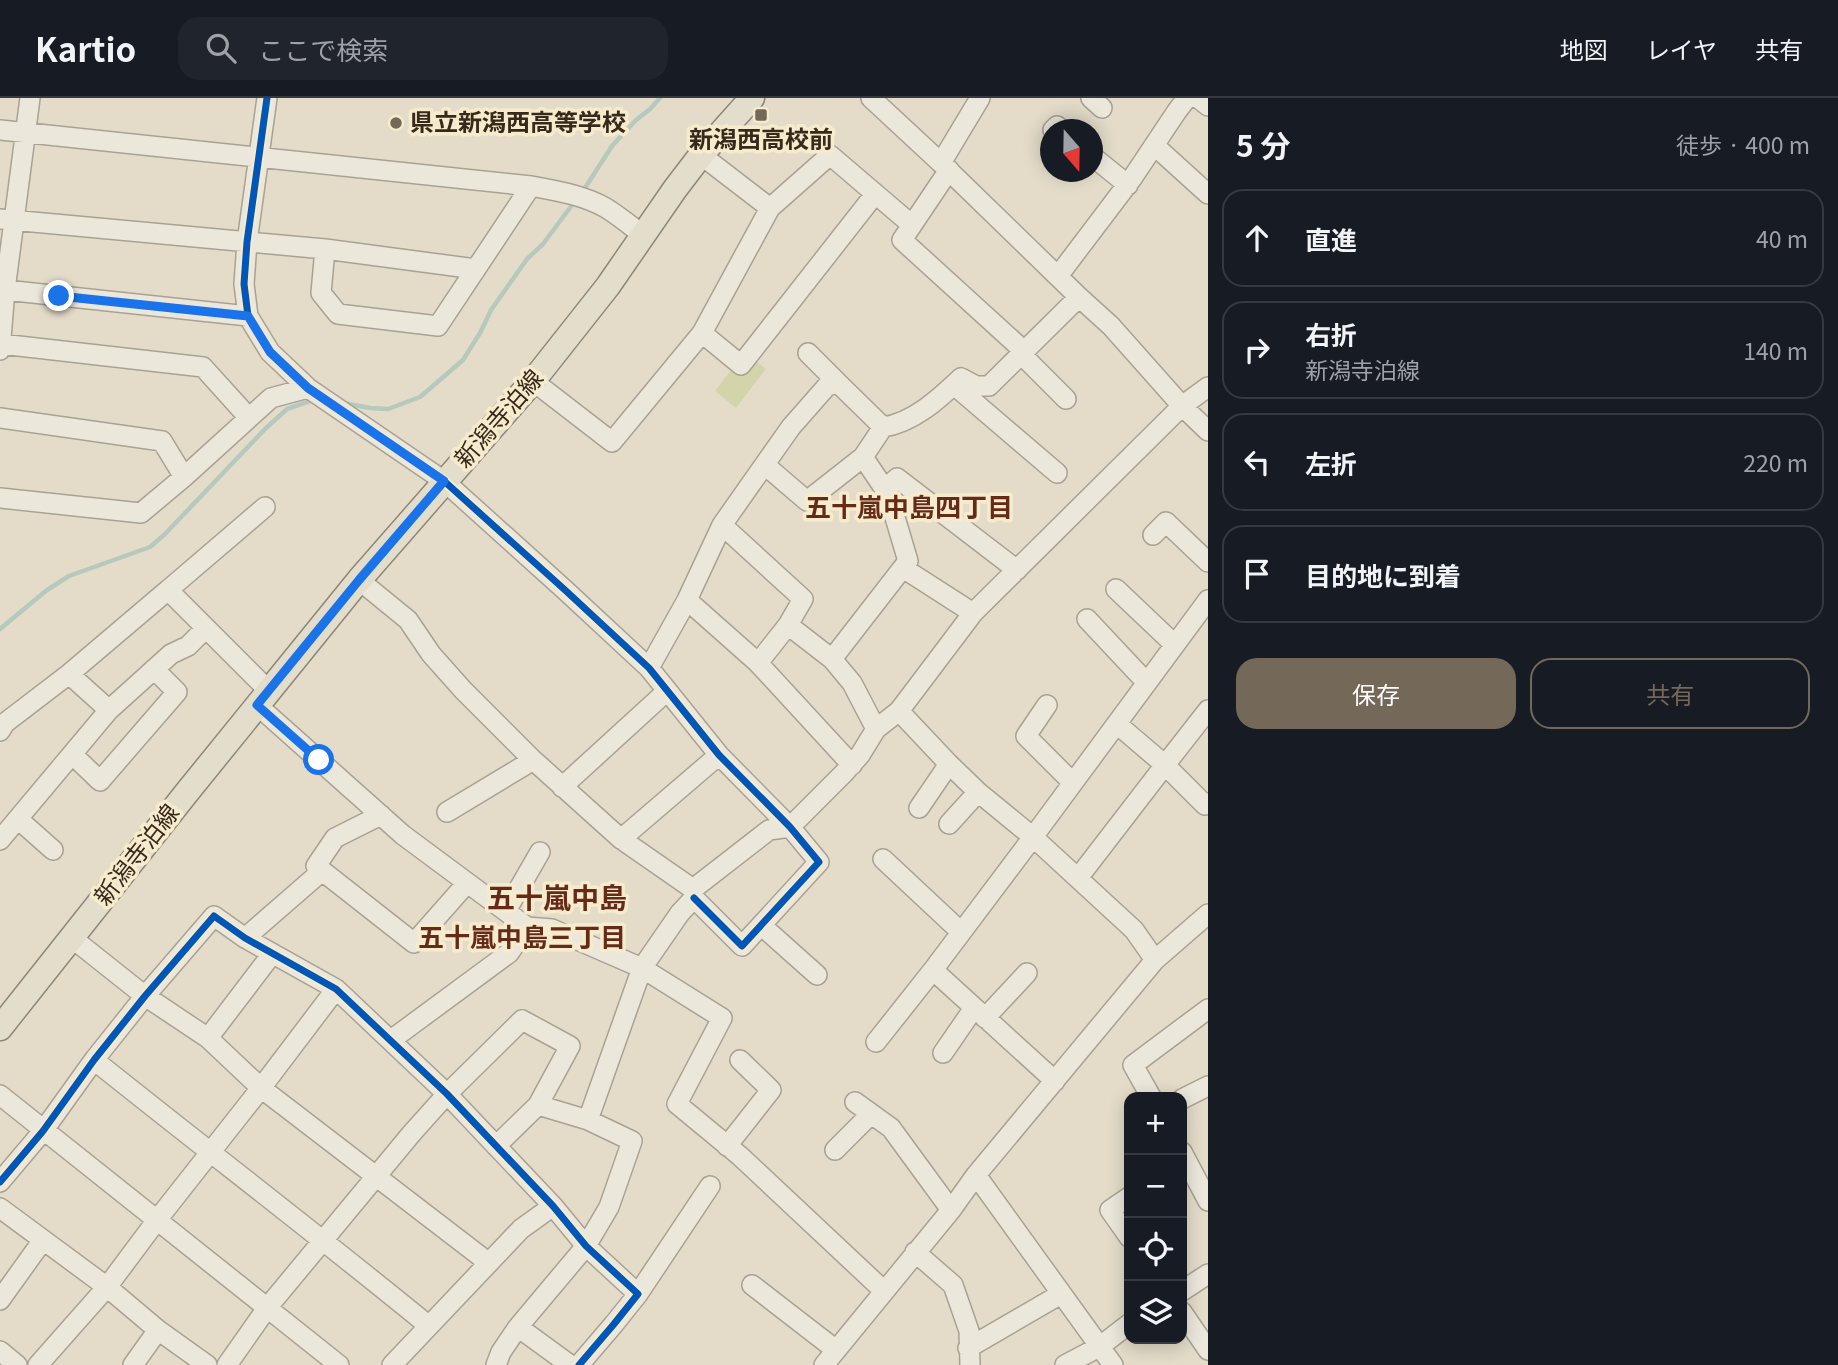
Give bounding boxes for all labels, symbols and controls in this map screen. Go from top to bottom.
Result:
search box [178,17,668,80]
text: Kartio [35,24,136,72]
icon: search [202,29,240,67]
text: ここで検索 [258,30,388,67]
text: 地図 [1560,31,1608,66]
text: レイヤ [1646,31,1717,66]
text: 共有 [1755,31,1803,66]
place label: 県立新潟西高等学校 [410,103,626,138]
marker: 新潟西高校前 [753,107,769,123]
marker: 県立新潟西高等学校 [388,115,404,131]
north arrow [1040,119,1103,182]
place label: 新潟西高校前 [689,120,833,155]
text: 5 分 [1236,122,1291,166]
text: 徒歩 · 400 m [1676,127,1810,161]
icon: ahead [1238,219,1276,257]
text: 直進 [1305,220,1357,257]
text: 40 m [1756,221,1808,255]
route end [43,280,74,311]
text: 右折 [1305,315,1357,352]
icon: right [1238,331,1276,369]
text: 140 m [1743,333,1808,367]
text: 新潟寺泊線 [1305,352,1420,386]
street label: 新潟寺泊線 [445,361,550,474]
icon: left [1238,443,1276,481]
text: 左折 [1305,444,1357,481]
text: 220 m [1743,445,1808,479]
district label: 五十嵐中島四丁目 [805,487,1013,524]
icon: arrive [1238,555,1276,593]
text: 目的地に到着 [1305,556,1461,593]
button: 保存 [1236,658,1516,729]
button: 共有 [1530,658,1810,729]
route start [303,744,334,775]
street label: 新潟寺泊線 [84,795,186,912]
district label: 五十嵐中島 [487,876,627,916]
district label: 五十嵐中島三丁目 [418,917,626,954]
map controls [1124,1092,1187,1344]
button: + [1124,1092,1187,1155]
button: − [1124,1155,1187,1218]
button: locate [1124,1218,1187,1281]
button: layers [1124,1281,1187,1344]

